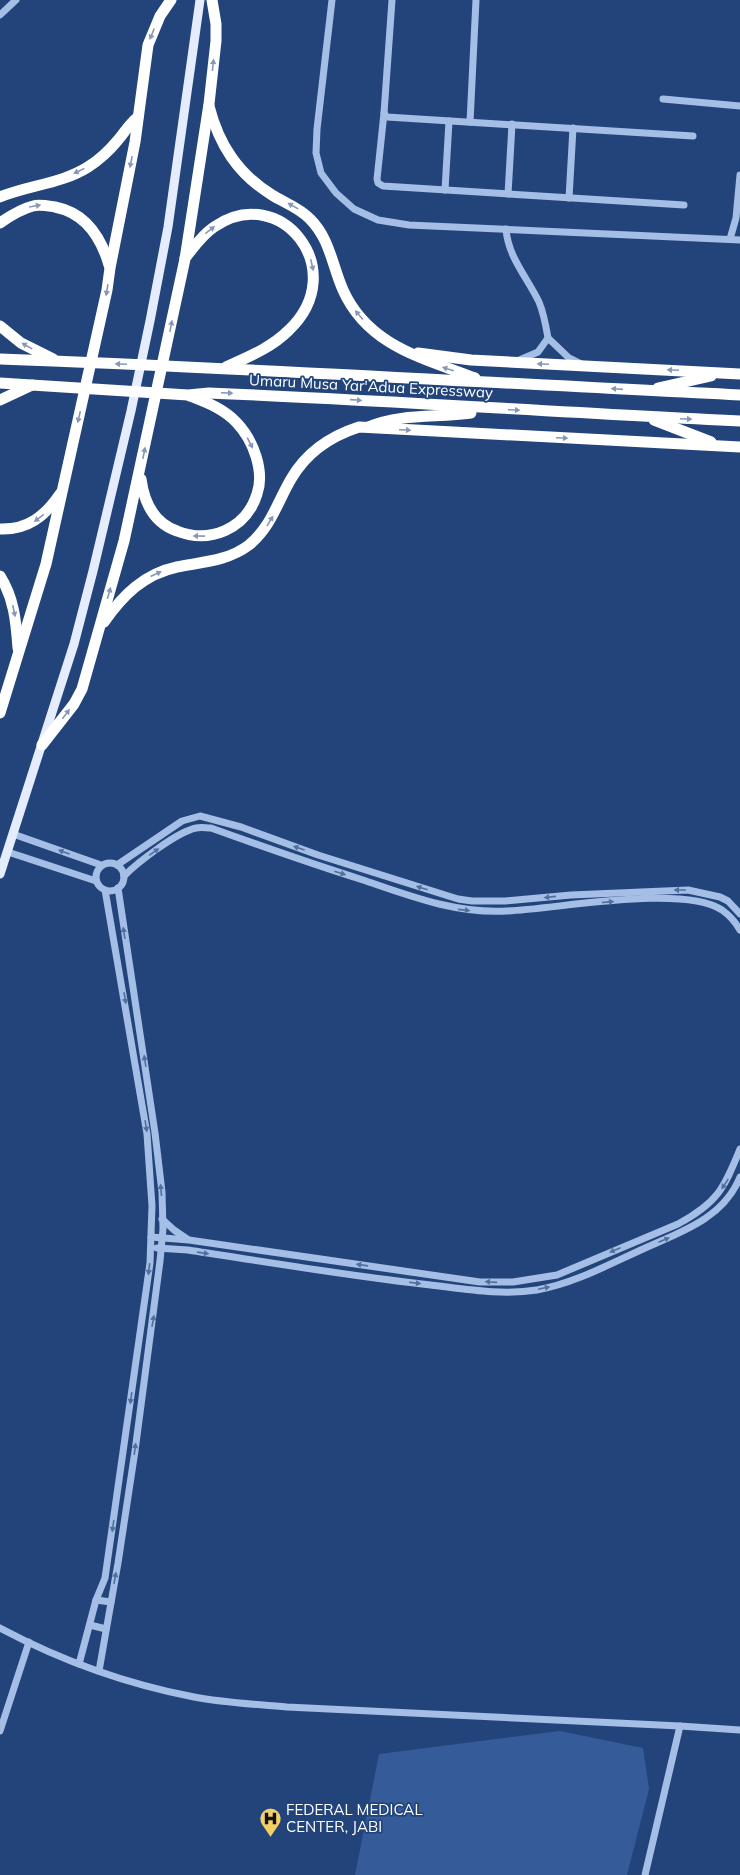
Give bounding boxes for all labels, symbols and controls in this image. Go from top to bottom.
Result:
one-way arrow [149,29,155,41]
one-way arrow [210,59,216,71]
one-way arrow [127,156,133,168]
one-way arrow [74,168,85,175]
one-way arrow [29,203,41,209]
one-way arrow [287,203,299,210]
one-way arrow [205,225,216,234]
one-way arrow [310,259,316,271]
one-way arrow [104,284,110,296]
one-way arrow [354,309,363,320]
one-way arrow [168,320,174,332]
one-way arrow [21,343,33,350]
one-way arrow [537,360,549,367]
one-way arrow [114,361,127,367]
one-way arrow [442,366,454,372]
one-way arrow [667,367,679,374]
street label: Umaru Musa Yar'Adua Expressway [249,370,493,402]
one-way arrow [611,386,623,393]
one-way arrow [221,390,233,397]
one-way arrow [350,396,363,403]
one-way arrow [508,406,520,413]
one-way arrow [76,411,82,423]
one-way arrow [680,415,692,422]
one-way arrow [399,427,411,434]
one-way arrow [556,435,569,441]
one-way arrow [247,437,253,449]
one-way arrow [141,447,147,459]
one-way arrow [33,514,44,522]
one-way arrow [267,515,274,527]
one-way arrow [192,533,205,539]
one-way arrow [151,571,162,577]
one-way arrow [107,587,113,599]
one-way arrow [12,605,18,617]
one-way arrow [61,709,70,720]
one-way arrow [292,844,304,850]
one-way arrow [149,848,159,856]
one-way arrow [58,849,70,855]
one-way arrow [334,870,346,876]
one-way arrow [416,885,428,891]
one-way arrow [673,887,686,893]
one-way arrow [544,894,556,901]
one-way arrow [602,898,614,905]
one-way arrow [458,906,470,913]
one-way arrow [121,927,127,939]
one-way arrow [122,991,128,1004]
one-way arrow [142,1055,148,1067]
one-way arrow [143,1120,149,1132]
one-way arrow [721,1179,728,1190]
one-way arrow [158,1184,165,1196]
one-way arrow [659,1236,671,1242]
one-way arrow [610,1247,621,1253]
one-way arrow [197,1250,209,1256]
one-way arrow [356,1262,368,1268]
one-way arrow [146,1263,152,1275]
one-way arrow [485,1279,497,1286]
one-way arrow [409,1280,421,1286]
one-way arrow [538,1285,550,1291]
one-way arrow [150,1315,156,1327]
one-way arrow [128,1391,134,1404]
one-way arrow [132,1443,138,1455]
one-way arrow [110,1520,116,1532]
one-way arrow [112,1572,118,1584]
place label: FEDERAL MEDICAL CENTER, JABI [286,1800,423,1836]
hospital icon: FEDERAL MEDICAL CENTER, JABI [258,1805,284,1838]

